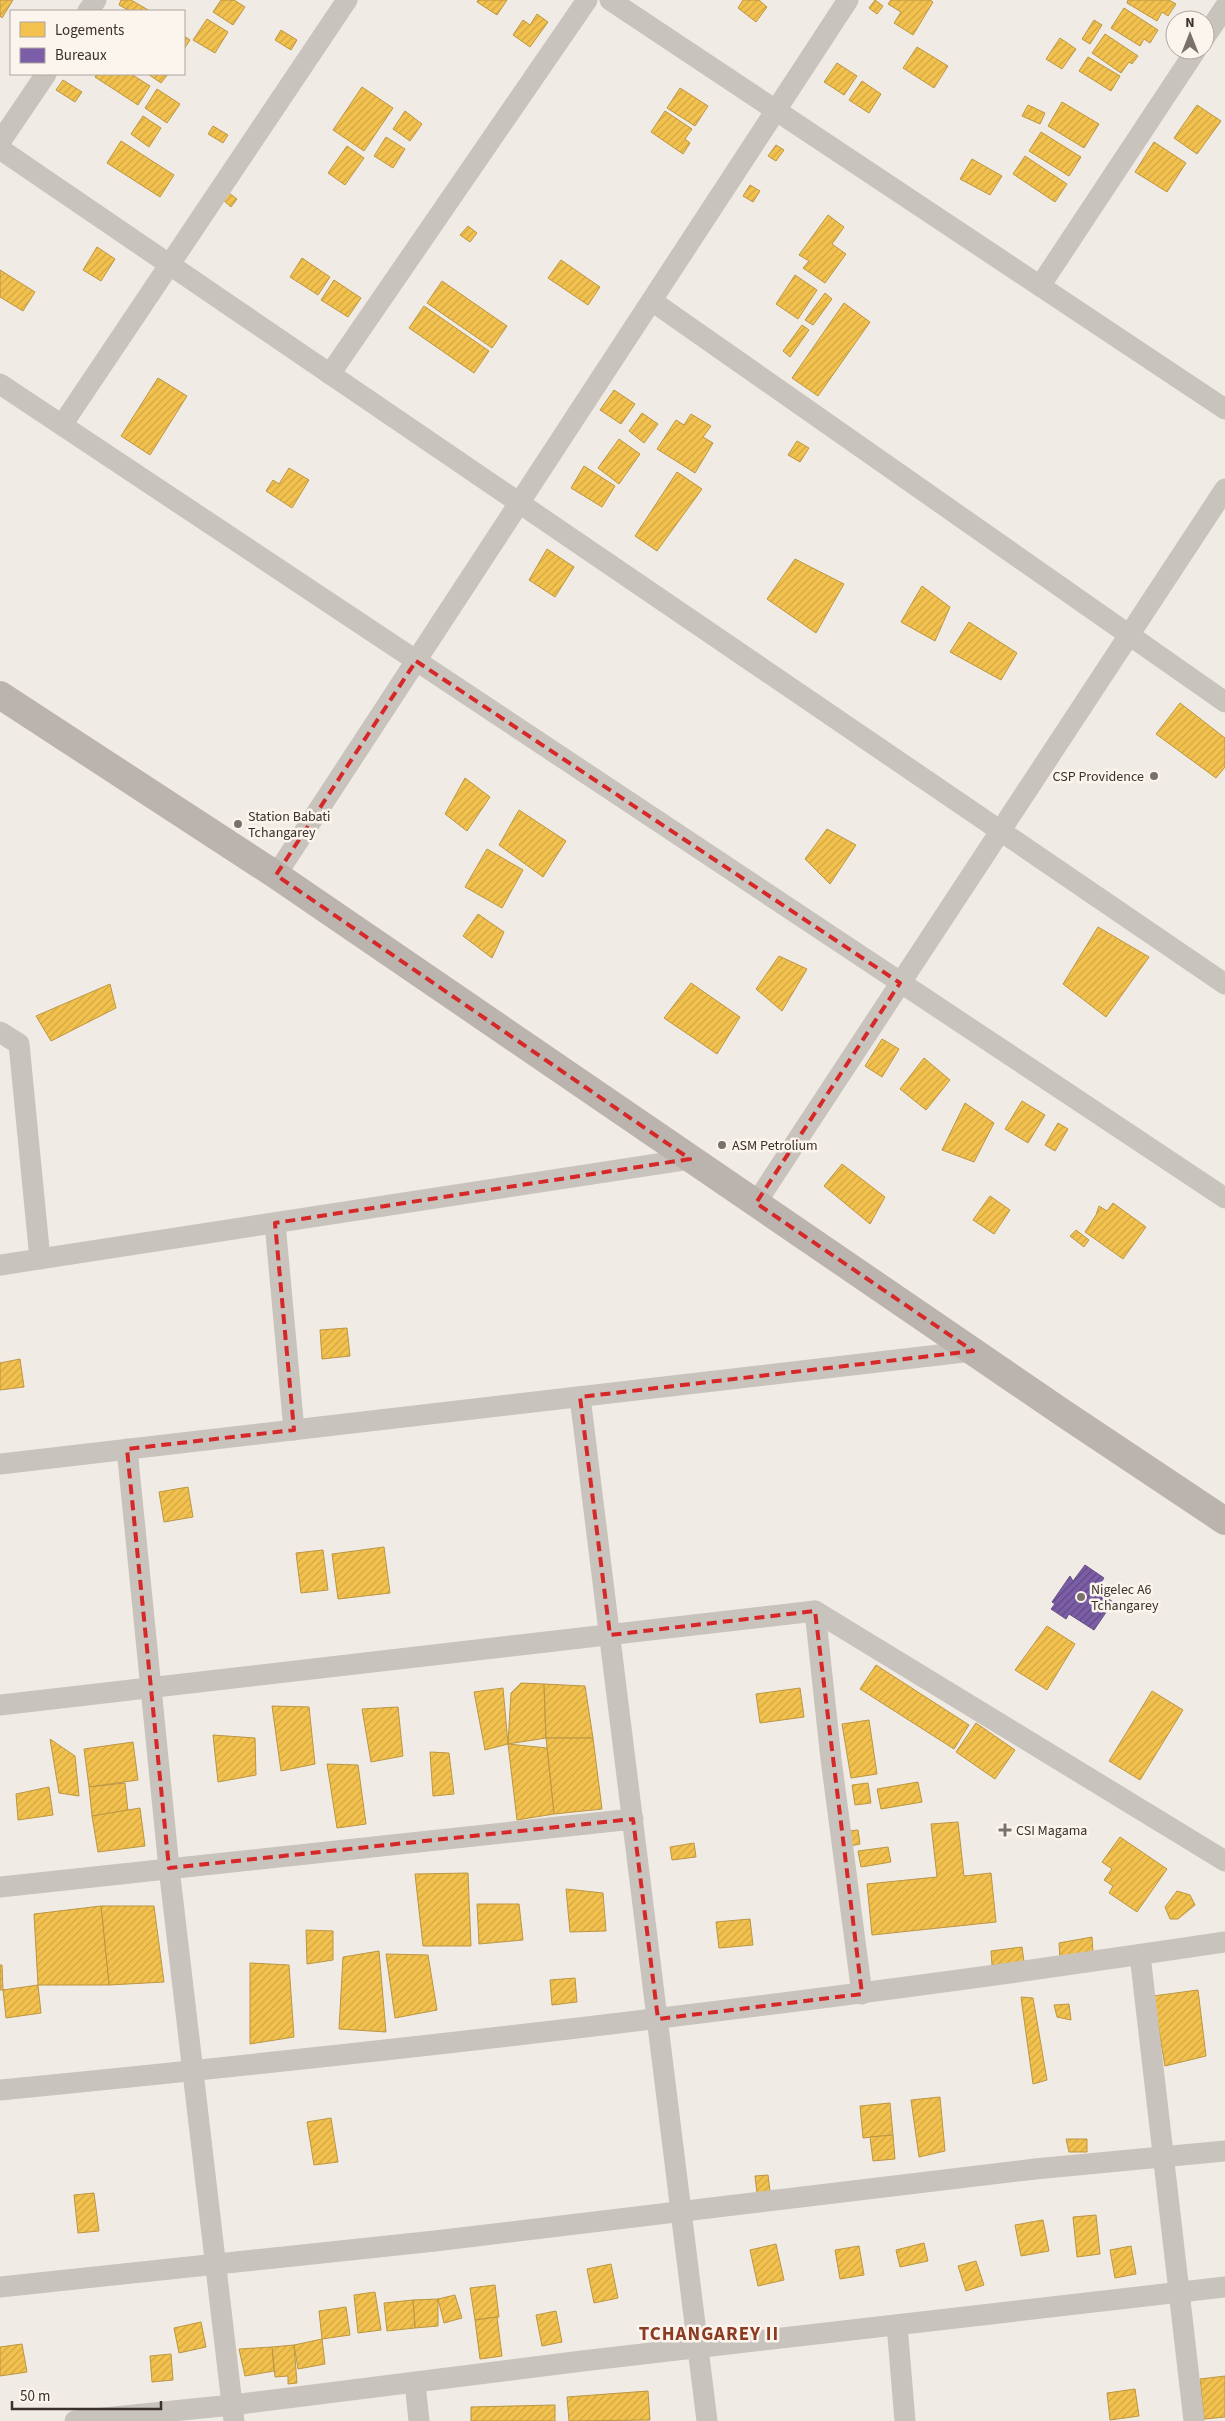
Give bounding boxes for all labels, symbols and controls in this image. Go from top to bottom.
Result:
legend [10,10,185,75]
north arrow [1165,10,1215,60]
text: N [1185,13,1195,33]
text: Logements [55,20,124,41]
text: Bureaux [55,45,107,66]
place label: CSP Providence [1053,767,1144,787]
marker: CSP Providence [1148,770,1160,782]
place label: Station Babati Tchangarey [248,807,331,843]
marker: Station Babati Tchangarey [232,818,244,830]
place label: ASM Petrolium [732,1136,818,1156]
marker: ASM Petrolium [716,1139,728,1151]
place label: Nigelec A6 Tchangarey [1091,1580,1159,1616]
marker: Nigelec A6 Tchangarey [1075,1591,1087,1603]
place label: CSI Magama [1016,1821,1087,1841]
marker: CSI Magama [998,1823,1012,1837]
district label: TCHANGAREY II [639,2321,779,2348]
scale bar [12,2378,161,2410]
text: 50 m [20,2386,50,2407]

